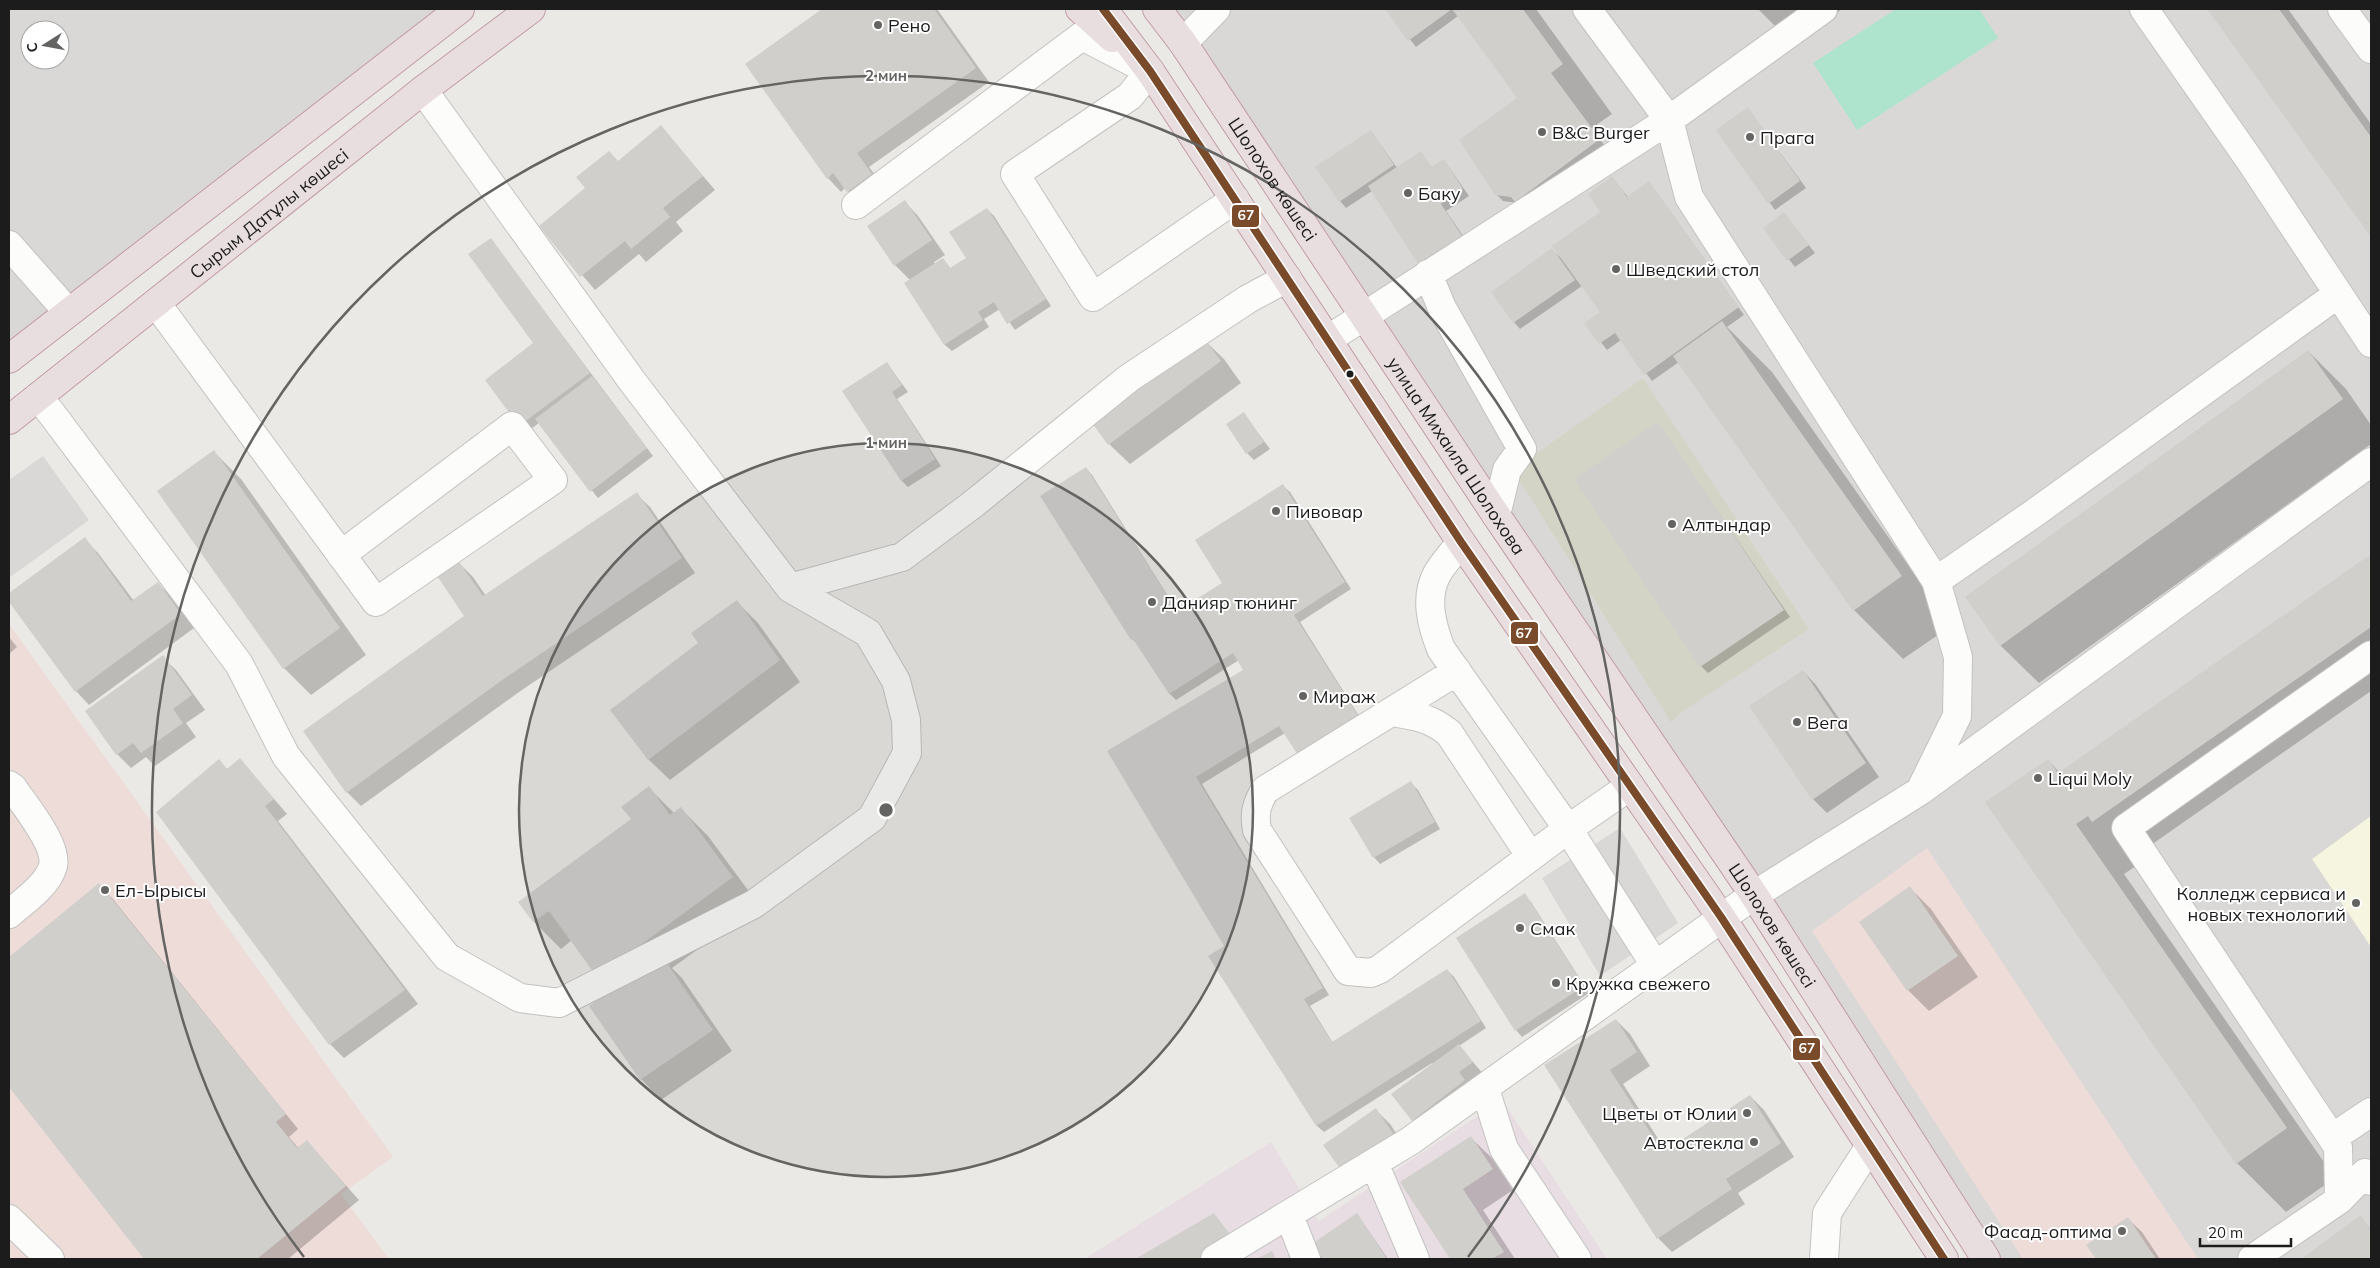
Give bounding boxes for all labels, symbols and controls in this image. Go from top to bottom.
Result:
place label: Рено [888,14,931,37]
marker: Рено [872,19,884,31]
north arrow [20,20,70,70]
text: С [22,41,42,54]
text: 2 мин [865,66,907,85]
street label: Шолохов көшесі [1224,113,1323,245]
place label: B&C Burger [1552,121,1650,144]
marker: B&C Burger [1536,126,1548,138]
place label: Прага [1760,126,1815,149]
marker: Прага [1744,131,1756,143]
street label: Сырым Датұлы көшесі [184,143,353,283]
place label: Баку [1418,182,1461,205]
marker: Баку [1402,187,1414,199]
line badge: 67 [1231,204,1260,228]
text: 67 [1238,206,1254,224]
place label: Шведский стол [1626,258,1759,281]
marker: Шведский стол [1610,263,1622,275]
street label: улица Михаила Шолохова [1383,352,1531,559]
unlabelled marker [1345,369,1355,379]
text: 1 мин [865,433,907,452]
place label: Пивовар [1286,500,1363,523]
marker: Пивовар [1270,505,1282,517]
place label: Алтындар [1682,513,1771,536]
marker: Алтындар [1666,518,1678,530]
place label: Данияр тюнинг [1162,591,1297,614]
marker: Данияр тюнинг [1146,596,1158,608]
line badge: 67 [1510,621,1539,645]
text: 67 [1516,624,1532,642]
place label: Мираж [1313,685,1376,708]
marker: Мираж [1297,690,1309,702]
place label: Вега [1807,711,1848,734]
marker: Вега [1791,716,1803,728]
place label: Liqui Moly [2048,767,2132,790]
marker: Liqui Moly [2032,772,2044,784]
centre of rings [877,801,895,819]
street label: Шолохов көшесі [1724,858,1821,992]
place label: Ел-Ырысы [115,879,206,902]
place label: Колледж сервиса и новых технологий [2176,882,2346,926]
marker: Ел-Ырысы [99,884,111,896]
marker: Колледж сервиса и новых технологий [2350,897,2362,909]
place label: Смак [1530,917,1575,940]
marker: Смак [1514,922,1526,934]
place label: Кружка свежего [1566,972,1710,995]
marker: Кружка свежего [1550,977,1562,989]
line badge: 67 [1792,1037,1821,1061]
text: 67 [1799,1039,1815,1057]
place label: Цветы от Юлии [1602,1102,1737,1125]
marker: Цветы от Юлии [1741,1107,1753,1119]
place label: Автостекла [1643,1131,1744,1154]
marker: Автостекла [1748,1136,1760,1148]
scale bar [2200,1216,2291,1248]
place label: Фасад-оптима [1984,1220,2112,1243]
text: 20 m [2208,1223,2243,1242]
marker: Фасад-оптима [2116,1225,2128,1237]

